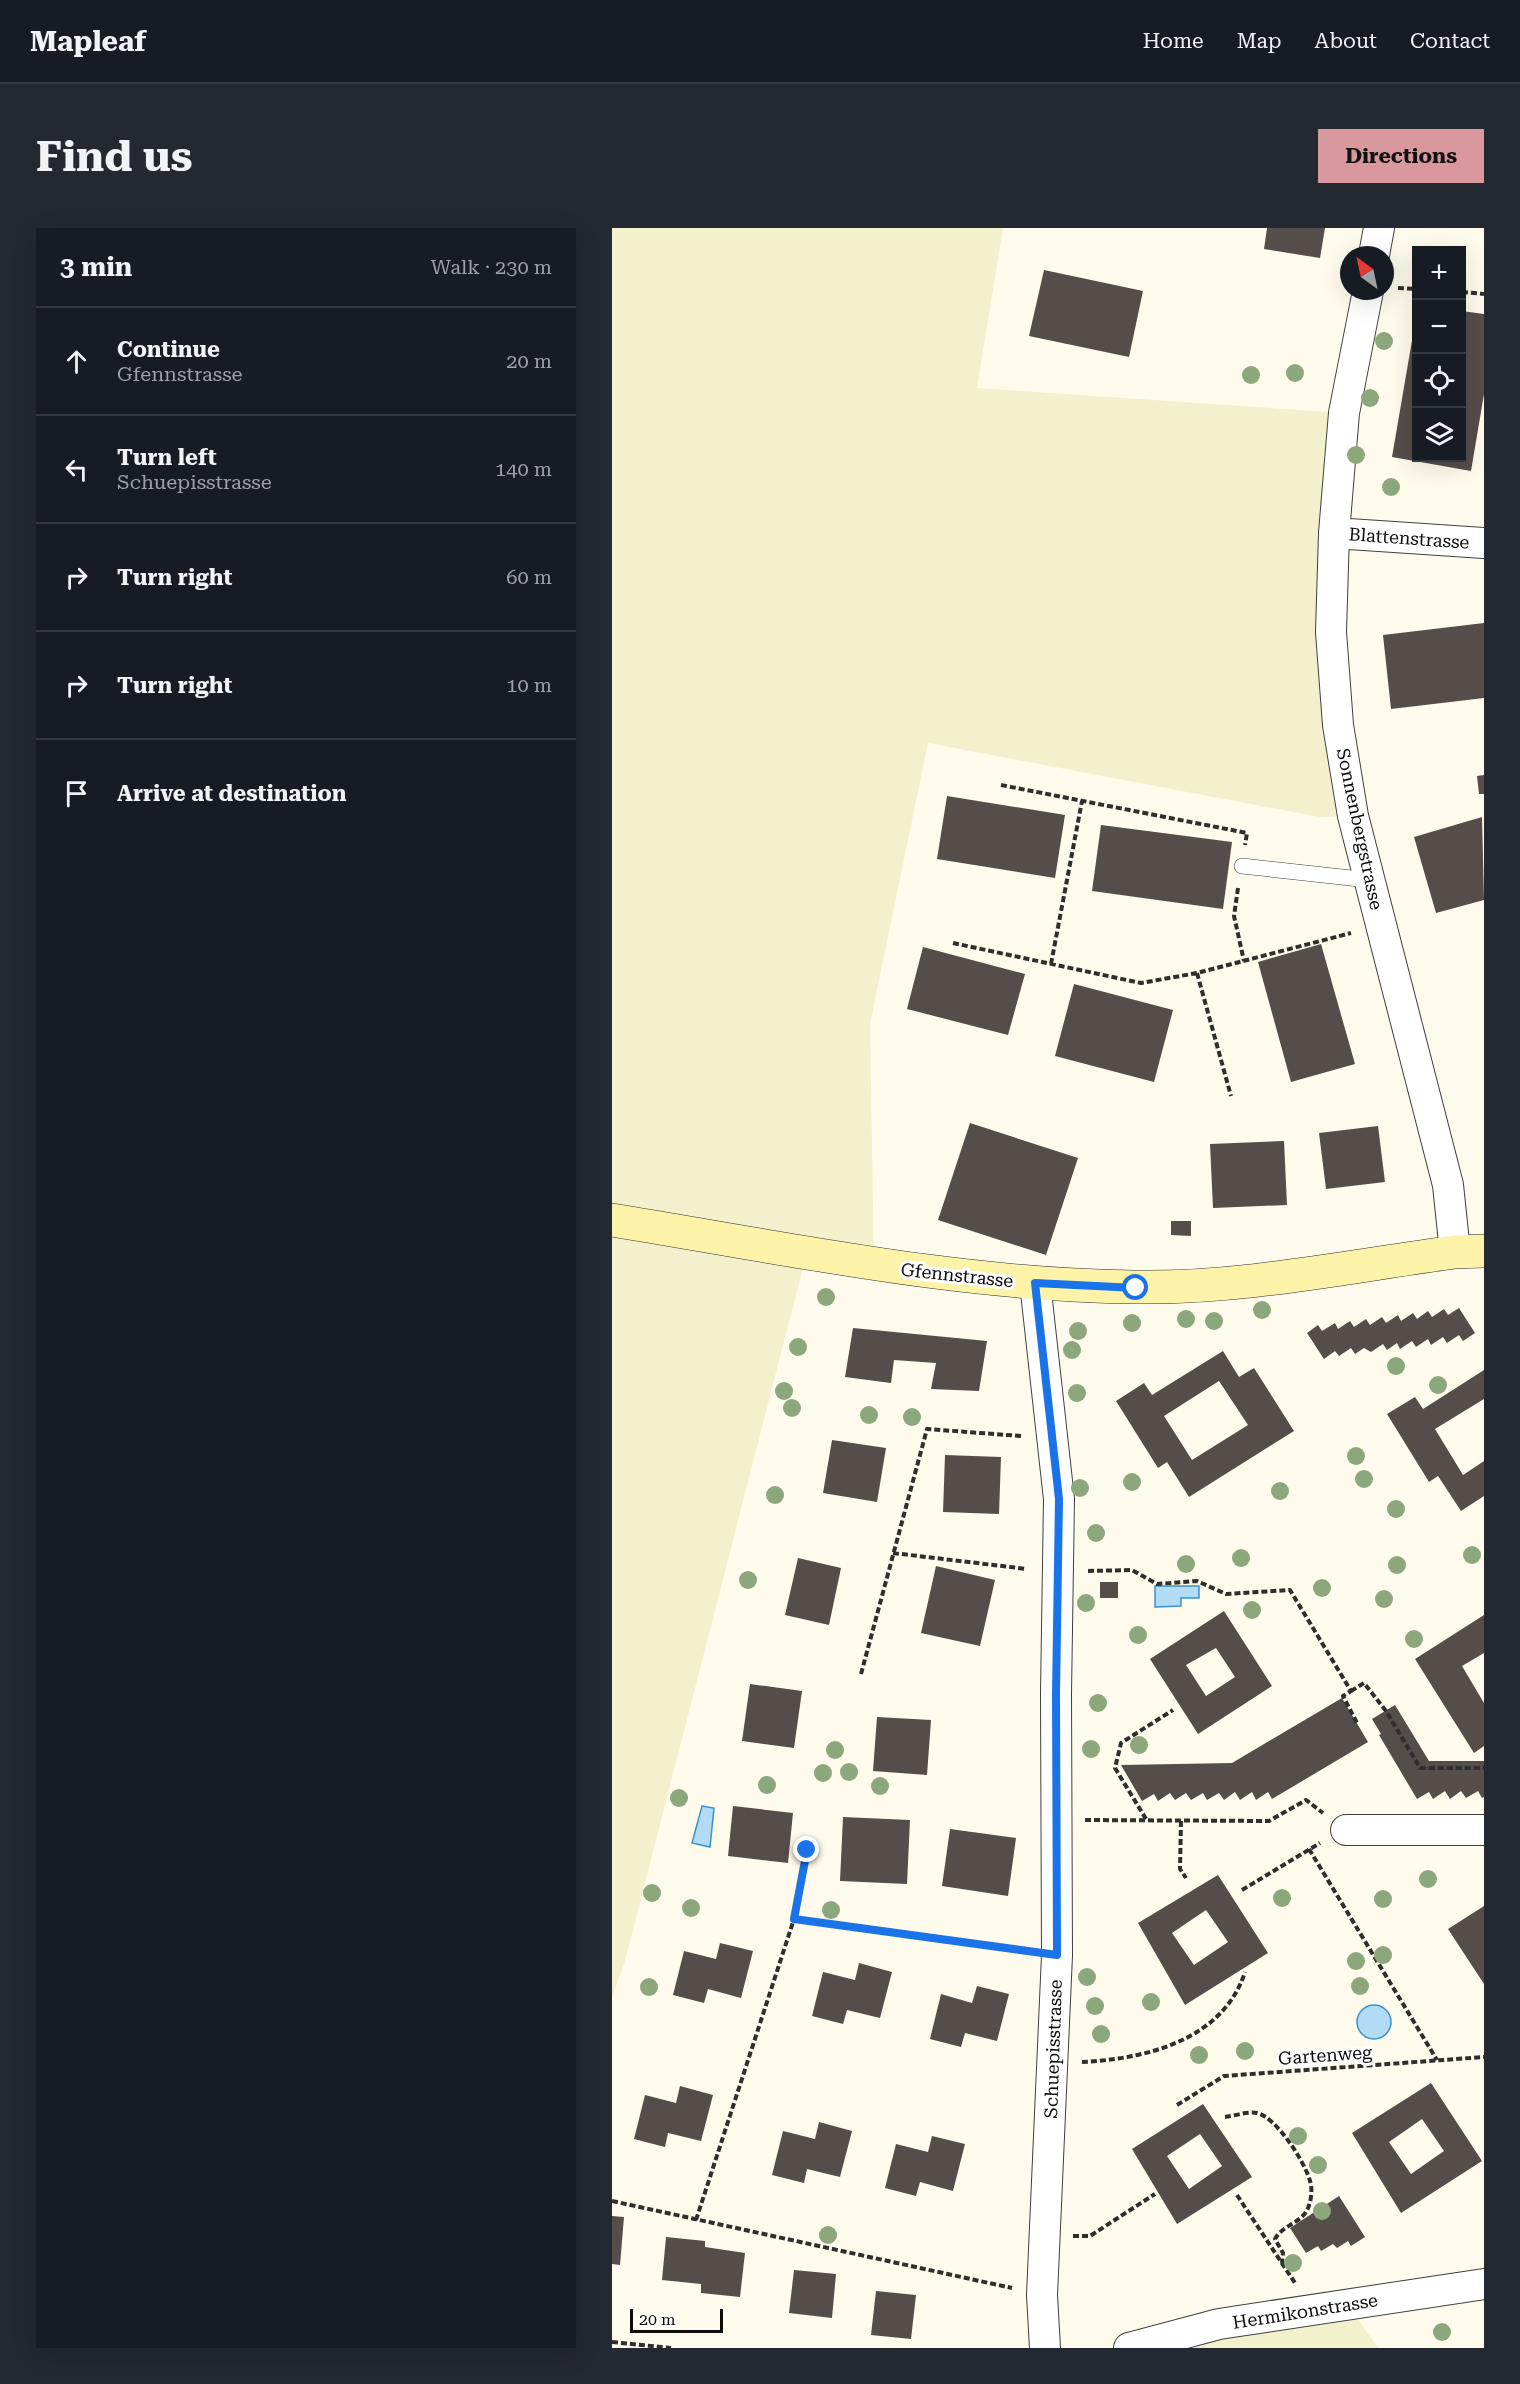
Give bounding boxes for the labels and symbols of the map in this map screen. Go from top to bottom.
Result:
north arrow [1340,246,1394,300]
street label: Blattenstrasse [1348,523,1470,553]
street label: Sonnenbergstrasse [1333,746,1387,912]
street label: Gfennstrasse [900,1259,1014,1291]
route start [1122,1274,1148,1300]
route end [793,1836,819,1862]
street label: Schuepisstrasse [1040,1979,1066,2119]
street label: Gartenweg [1277,2041,1373,2069]
street label: Hermikonstrasse [1231,2289,1379,2333]
scale bar [630,2306,723,2334]

